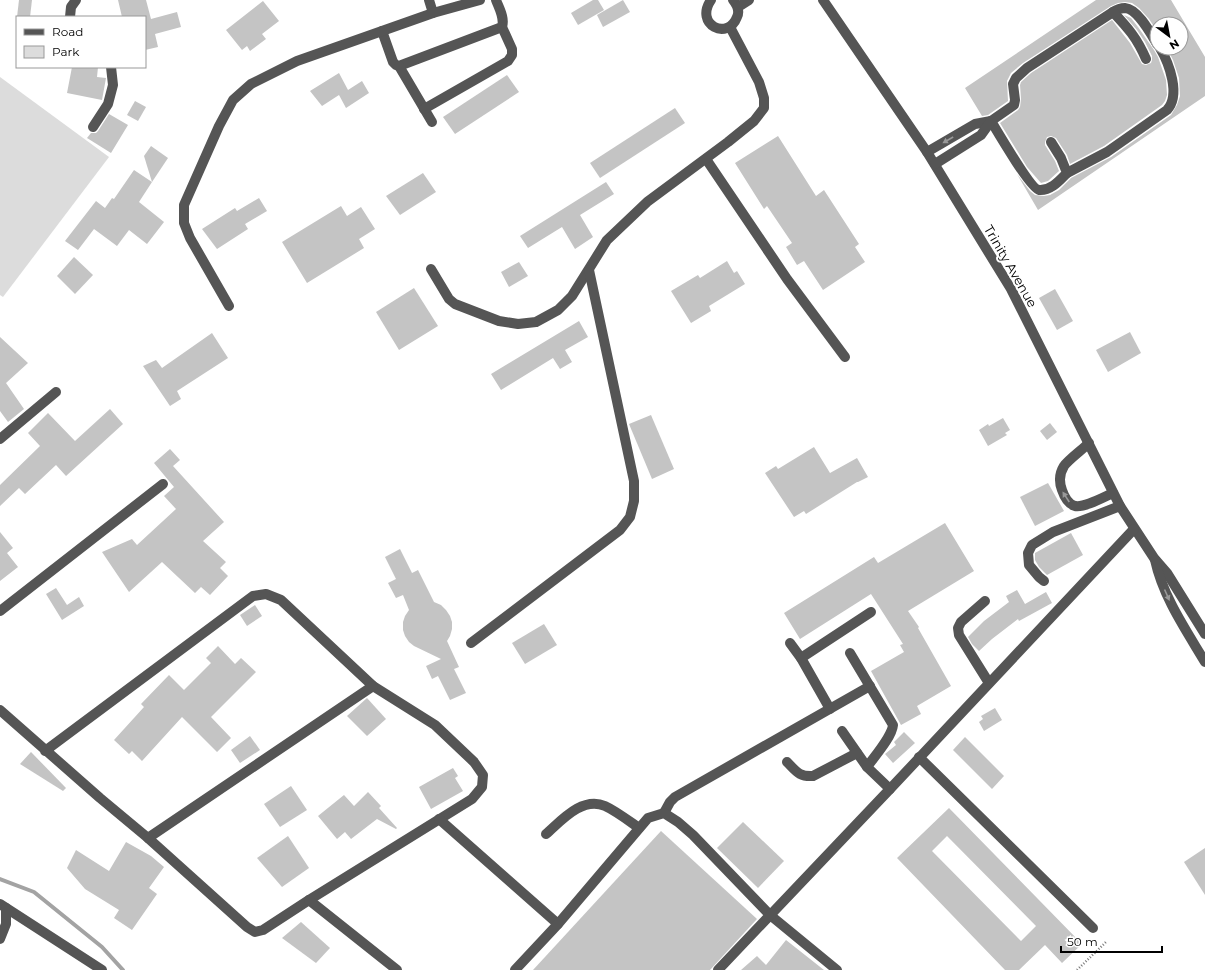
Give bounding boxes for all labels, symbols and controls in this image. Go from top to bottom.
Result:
legend [16,16,146,68]
north arrow [1149,16,1189,56]
text: Road [52,24,83,39]
text: N [1167,36,1182,53]
text: Park [52,44,80,59]
one-way arrow [942,136,954,143]
street label: Trinity Avenue [981,222,1041,310]
one-way arrow [1063,492,1070,503]
one-way arrow [1164,590,1170,601]
scale bar [1061,928,1162,954]
text: 50 m [1067,934,1098,949]

